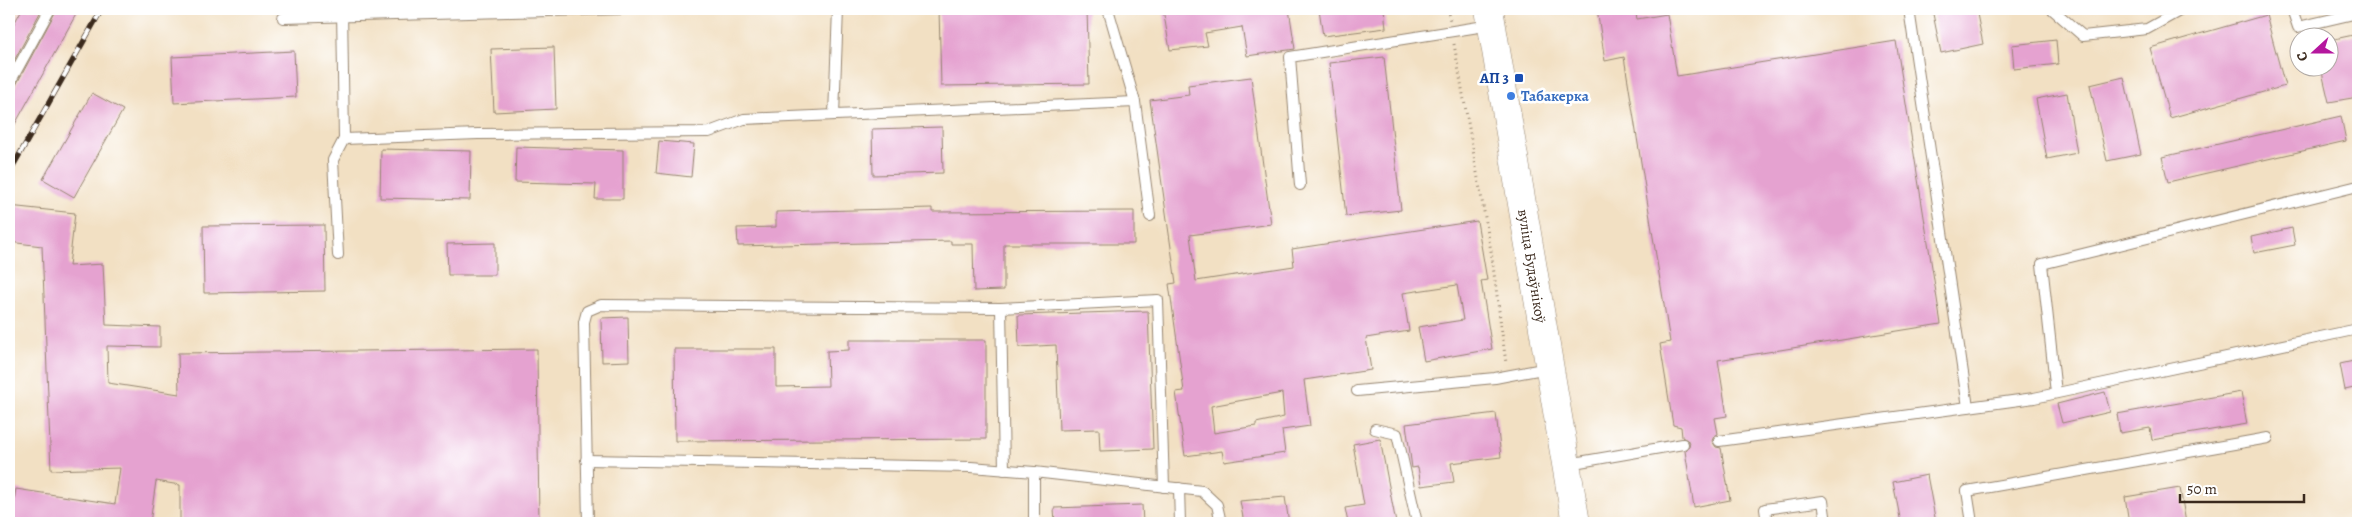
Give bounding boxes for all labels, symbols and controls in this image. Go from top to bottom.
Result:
north arrow [2290,28,2340,78]
text: С [2292,49,2313,64]
place label: АП 3 [1479,68,1509,88]
marker: АП 3 [1513,72,1525,84]
place label: Табакерка [1521,86,1590,106]
marker: Табакерка [1505,90,1517,102]
street label: вуліца Будаўнікоў [1513,208,1551,325]
scale bar [2180,472,2303,504]
text: 50 m [2187,479,2217,499]

